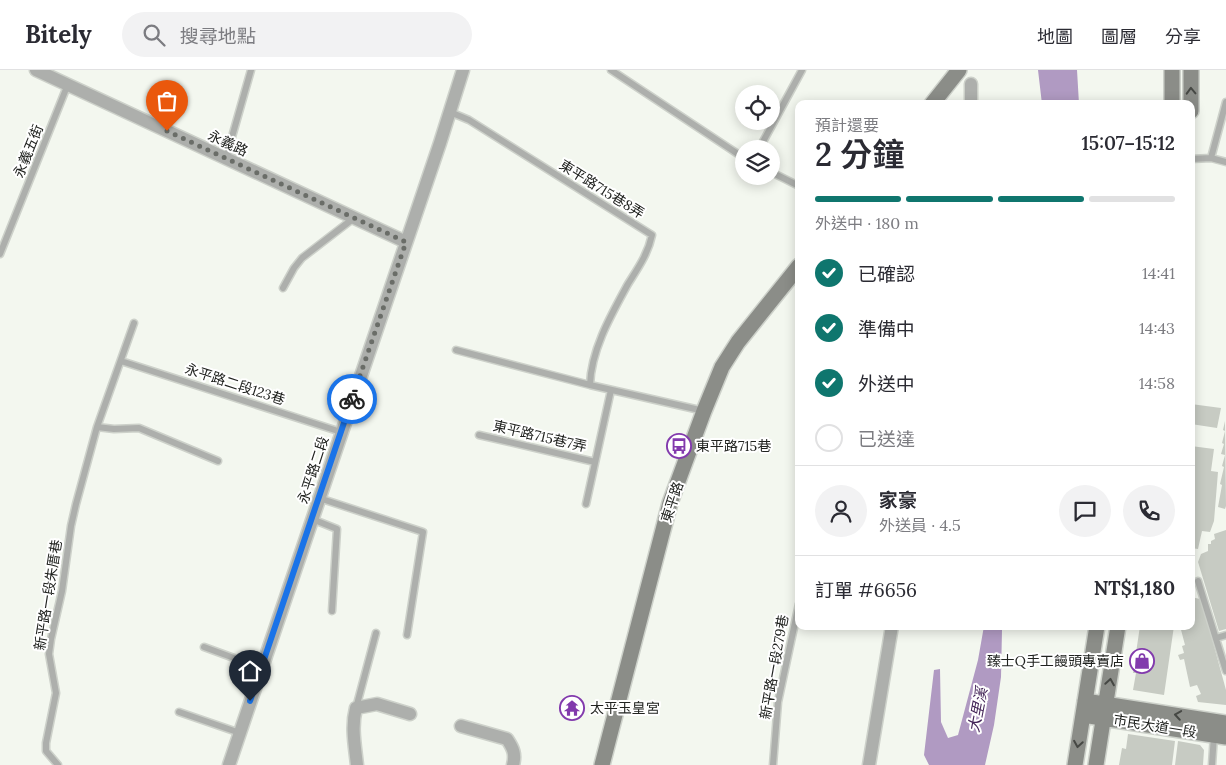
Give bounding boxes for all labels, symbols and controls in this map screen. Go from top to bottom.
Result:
search box [122,12,472,57]
text: Bitely [25,19,92,50]
icon: search [140,21,168,49]
text: 搜尋地點 [180,24,256,48]
text: 地圖 [1037,25,1073,48]
text: 圖層 [1101,25,1137,48]
text: 分享 [1165,25,1201,48]
pin [146,80,188,131]
map controls [735,85,780,185]
button: locate [735,85,780,130]
one-way arrow [1186,86,1197,94]
icon: bag [153,87,181,115]
text: 預計還要 [815,115,879,135]
street label: 永義五街 [9,122,47,180]
street label: 永義路 [205,126,251,160]
text: 15:07–15:12 [1081,131,1175,155]
text: 2 分鐘 [815,134,905,175]
button: layers [735,140,780,185]
street label: 東平路715巷8弄 [556,156,648,222]
text: 外送中 · 180 m [815,213,919,233]
icon: check [815,259,843,287]
text: 已確認 [858,262,915,286]
text: 14:41 [1142,263,1175,283]
icon: check [815,314,843,342]
text: 準備中 [858,317,915,341]
text: 14:43 [1139,318,1175,338]
street label: 永平路二段123巷 [183,359,287,409]
icon: check [815,369,843,397]
text: 外送中 [858,372,915,396]
text: 14:58 [1139,373,1175,393]
courier [327,374,377,424]
icon: bike [338,385,366,413]
street label: 東平路715巷7弄 [491,416,589,456]
text: 已送達 [858,427,915,451]
bus stop icon: 東平路715巷 [666,433,692,459]
street label: 永平路二段 [294,434,332,506]
place label: 東平路715巷 [696,437,771,455]
street label: 東平路 [657,479,687,525]
button: person [815,485,867,537]
button: chat [1059,485,1111,537]
button: phone [1123,485,1175,537]
text: 家豪 [879,488,917,512]
text: 外送員 · 4.5 [879,515,961,535]
street label: 新平路一段朱厝巷 [30,538,66,652]
text: NT$1,180 [1094,576,1175,600]
text: 訂單 #6656 [815,578,917,602]
street label: 新平路一段279巷 [756,613,792,721]
shop icon: 臻士Q手工饅頭專賣店 [1129,648,1155,674]
pin [229,650,271,701]
place label: 臻士Q手工饅頭專賣店 [987,652,1124,670]
icon: home [236,657,264,685]
one-way arrow [1104,678,1114,687]
water label: 大里溪 [964,684,992,734]
temple icon: 太平玉皇宮 [559,695,585,721]
place label: 太平玉皇宮 [590,699,660,717]
street label: 市民大道一段 [1112,711,1198,741]
one-way arrow [1173,711,1182,721]
one-way arrow [1074,739,1084,748]

